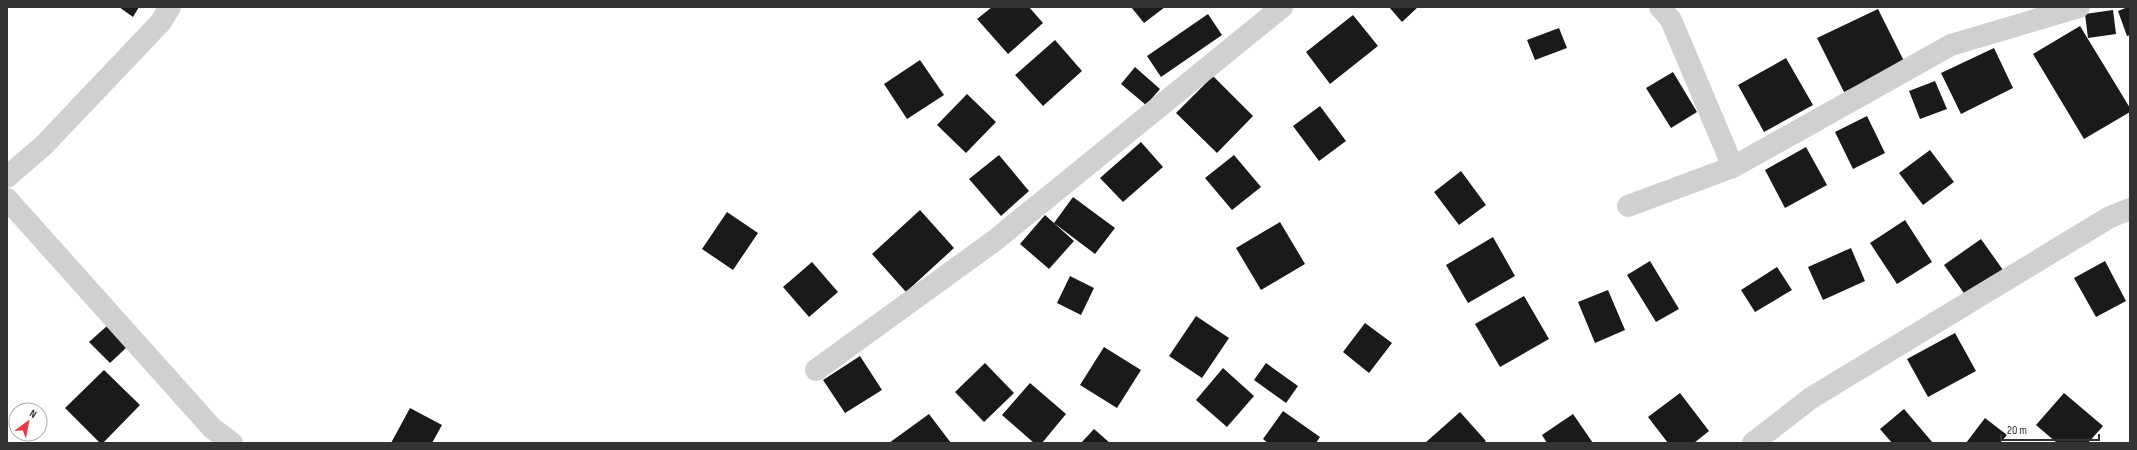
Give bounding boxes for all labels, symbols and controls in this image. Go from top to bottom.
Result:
north arrow [8,402,48,442]
text: N [27,407,39,421]
scale bar [2001,416,2099,442]
text: 20 m [2007,423,2027,438]

